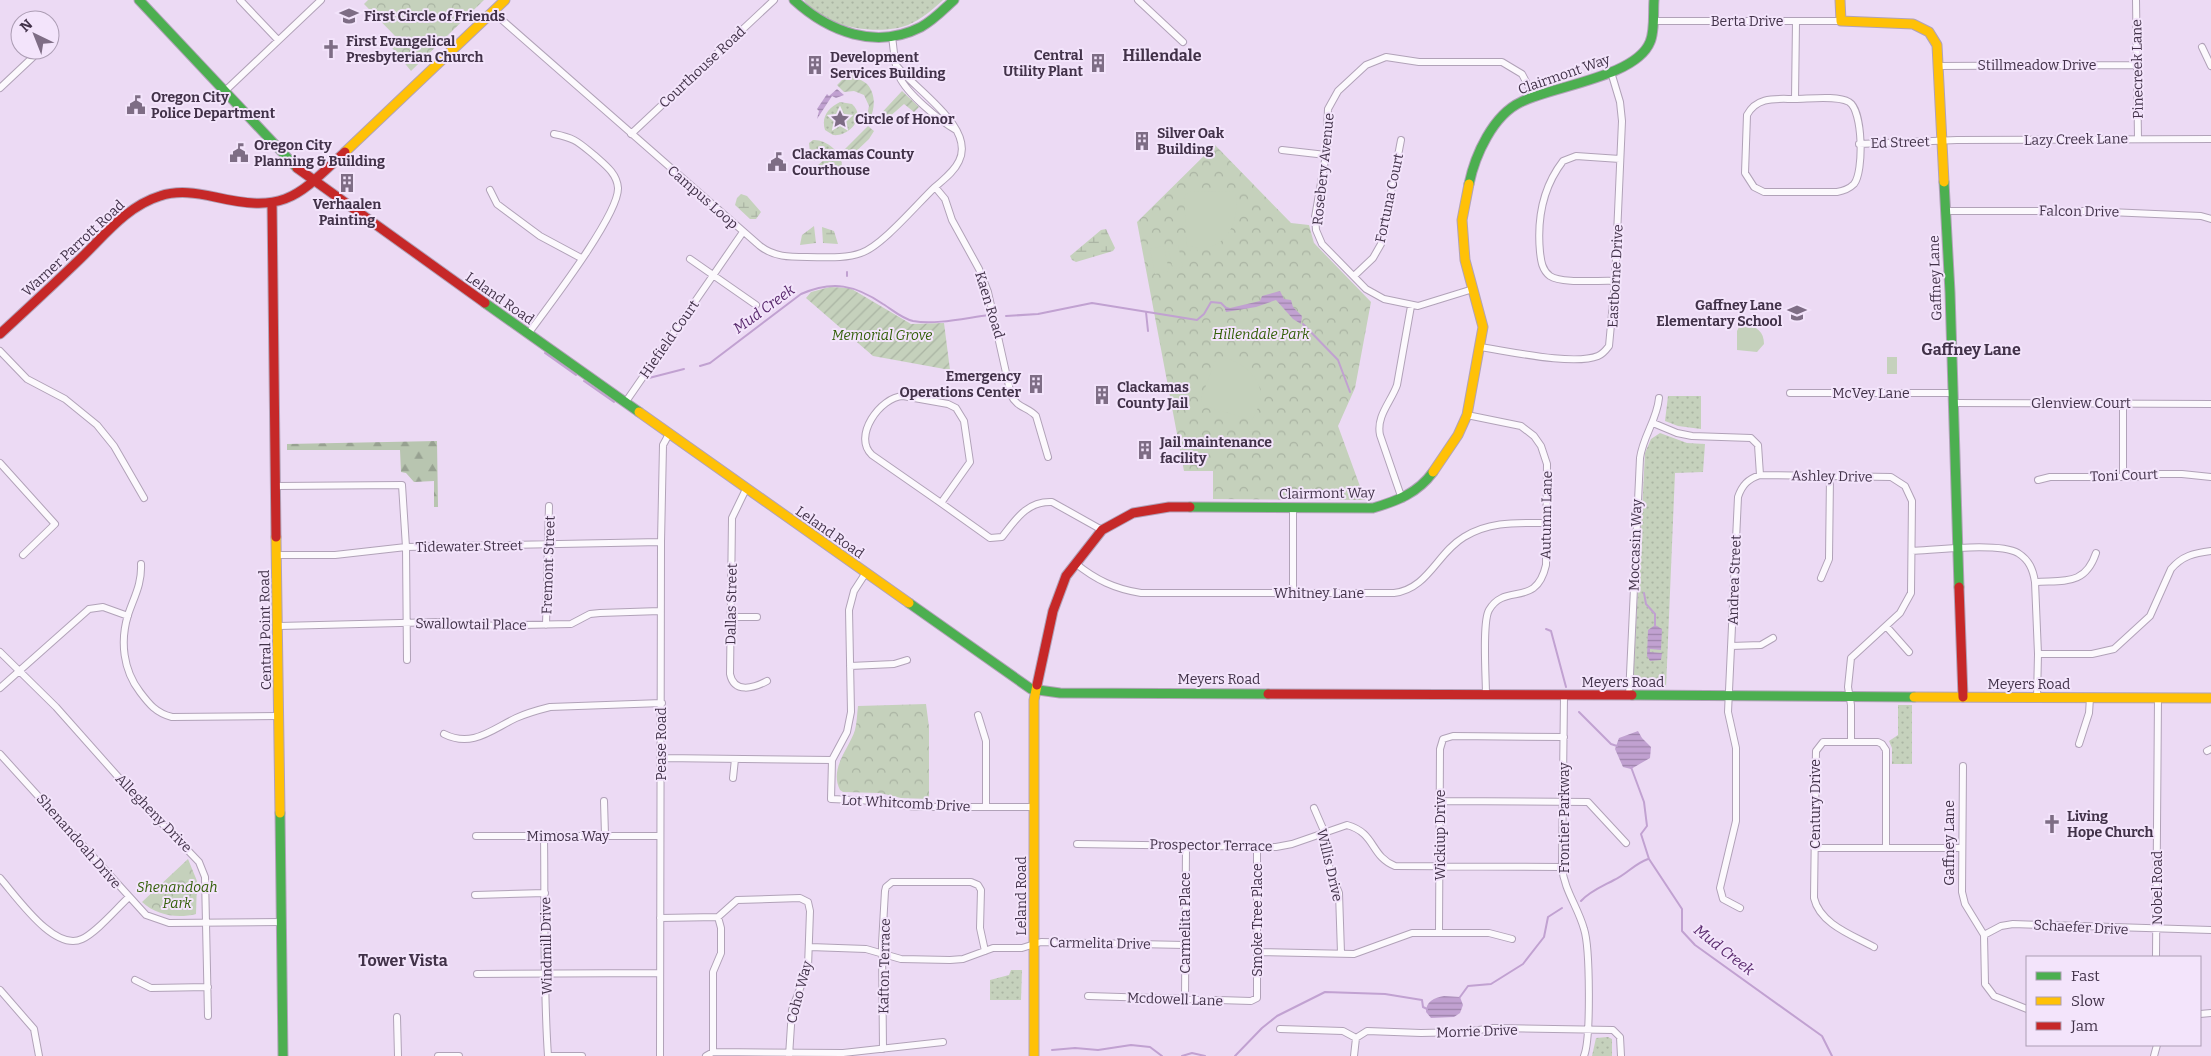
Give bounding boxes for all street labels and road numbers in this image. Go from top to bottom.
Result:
street label: Berta Drive [1711,13,1783,30]
street label: Pinecreek Lane [2128,19,2147,119]
street label: Courthouse Road [656,23,749,112]
street label: Clairmont Way [1516,51,1613,98]
street label: Stillmeadow Drive [1978,57,2096,74]
street label: Rosebery Avenue [1309,112,1338,226]
street label: Lazy Creek Lane [2024,130,2128,149]
street label: Ed Street [1870,133,1930,152]
street label: Fortuna Court [1372,152,1407,244]
street label: Campus Loop [664,162,742,233]
street label: Warner Parrott Road [19,197,128,300]
street label: Falcon Drive [2039,202,2119,221]
street label: Eastborne Drive [1604,224,1627,328]
street label: Gaffney Lane [1926,235,1945,321]
street label: Leland Road [462,269,537,328]
street label: Kaen Road [971,270,1008,341]
street label: Hiefield Court [636,297,703,382]
street label: McVey Lane [1832,385,1910,402]
street label: Glenview Court [2031,395,2131,412]
street label: Toni Court [2090,466,2158,485]
street label: Ashley Drive [1791,467,1873,486]
street label: Autumn Lane [1537,471,1556,559]
street label: Clairmont Way [1279,484,1376,503]
street label: Moccasin Way [1625,498,1646,591]
street label: Leland Road [792,503,867,562]
street label: Fremont Street [538,515,559,615]
street label: Andrea Street [1724,535,1745,625]
street label: Tidewater Street [415,537,523,556]
street label: Dallas Street [722,563,741,645]
street label: Central Point Road [256,570,275,690]
street label: Whitney Lane [1274,585,1364,602]
street label: Swallowtail Place [415,615,527,634]
street label: Meyers Road [1178,671,1260,688]
street label: Meyers Road [1582,674,1664,691]
street label: Meyers Road [1988,676,2070,693]
street label: Pease Road [653,707,670,781]
street label: Century Drive [1807,759,1824,849]
street label: Frontier Parkway [1556,762,1573,874]
street label: Allegheny Drive [112,771,195,856]
street label: Wickiup Drive [1432,789,1449,881]
street label: Shenandoah Drive [33,790,124,892]
street label: Lot Whitcomb Drive [841,792,971,815]
street label: Gaffney Lane [1941,800,1958,886]
street label: Willis Drive [1313,827,1346,903]
street label: Mimosa Way [526,828,610,845]
street label: Prospector Terrace [1149,836,1273,855]
street label: Nobel Road [2149,851,2166,925]
street label: Leland Road [1013,856,1030,936]
street label: Smoke Tree Place [1249,863,1266,977]
street label: Carmelita Place [1177,872,1194,974]
street label: Windmill Drive [537,897,556,995]
street label: Schaefer Drive [2033,917,2129,938]
street label: Kafton Terrace [875,918,894,1014]
street label: Carmelita Drive [1049,934,1151,953]
street label: Coho Way [783,958,816,1025]
street label: Mcdowell Lane [1126,989,1223,1010]
street label: Morrie Drive [1436,1022,1518,1041]

